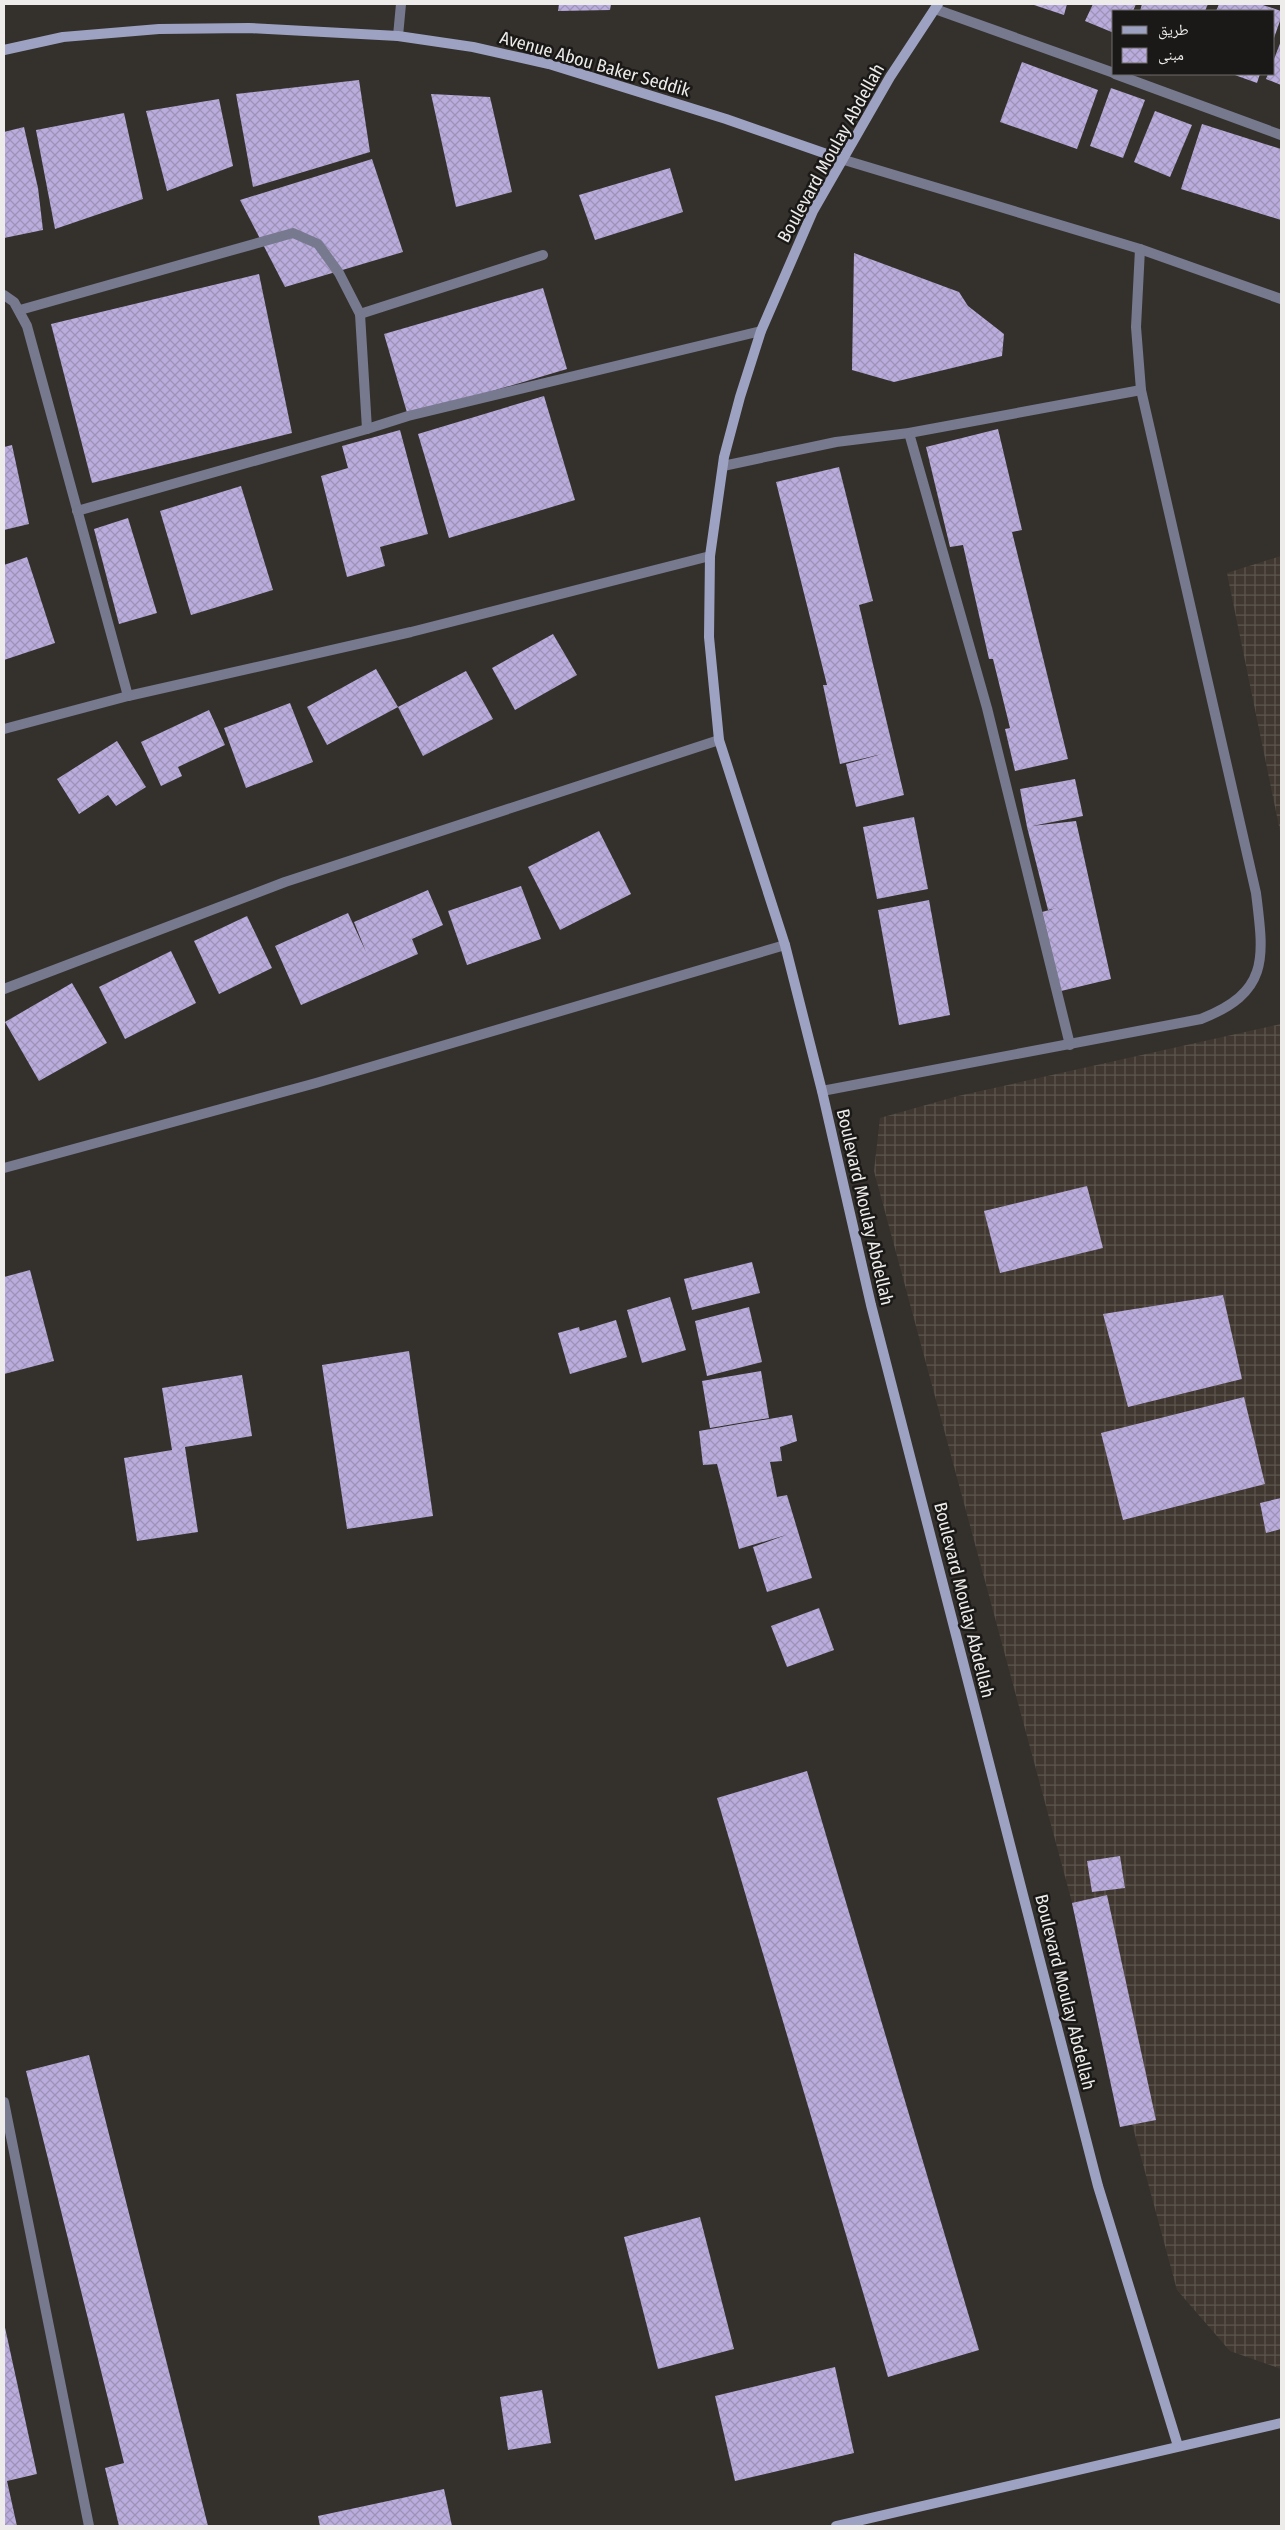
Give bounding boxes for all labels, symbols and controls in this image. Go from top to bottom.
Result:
legend [1112,10,1275,75]
text: طريق [1158,21,1189,40]
street label: Avenue Abou Baker Seddik [497,26,693,102]
text: مبنى [1158,46,1184,65]
street label: Boulevard Moulay Abdellah [773,60,889,246]
street label: Boulevard Moulay Abdellah [832,1107,898,1307]
street label: Boulevard Moulay Abdellah [929,1500,999,1700]
street label: Boulevard Moulay Abdellah [1030,1892,1100,2092]

